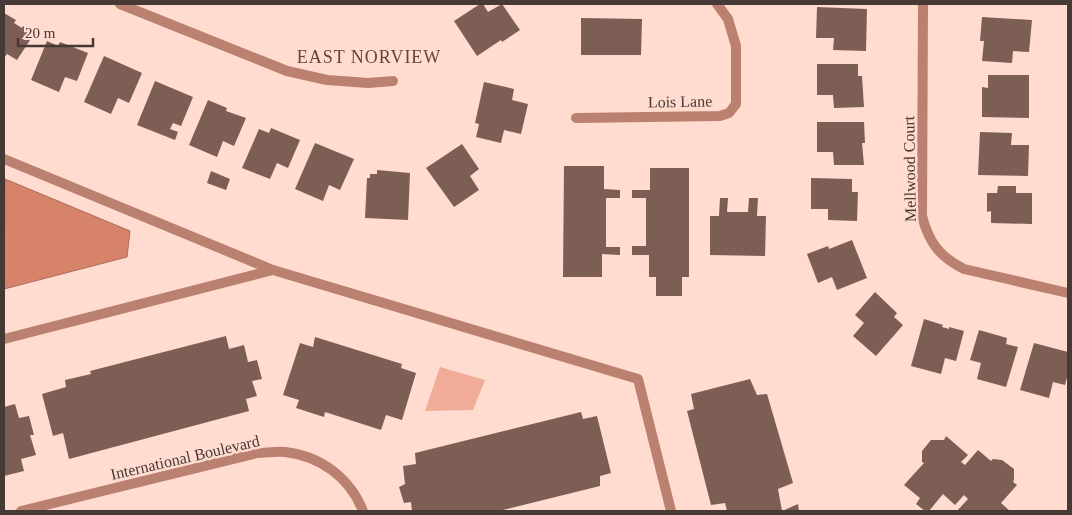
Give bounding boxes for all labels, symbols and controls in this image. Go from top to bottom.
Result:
scale bar [18,15,92,47]
text: 20 m [25,25,56,41]
district label: EAST NORVIEW [297,47,441,67]
street label: Lois Lane [648,92,712,111]
street label: Mellwood Court [900,115,919,222]
street label: International Boulevard [109,432,261,483]

